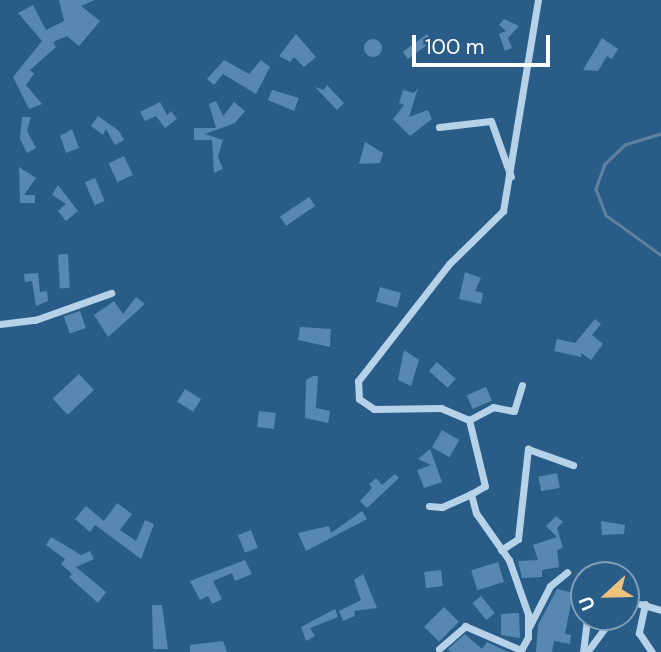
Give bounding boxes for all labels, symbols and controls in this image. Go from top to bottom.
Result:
scale bar [416,21,554,65]
text: 100 m [425,33,485,61]
north arrow [570,561,640,631]
text: U [573,593,601,614]

